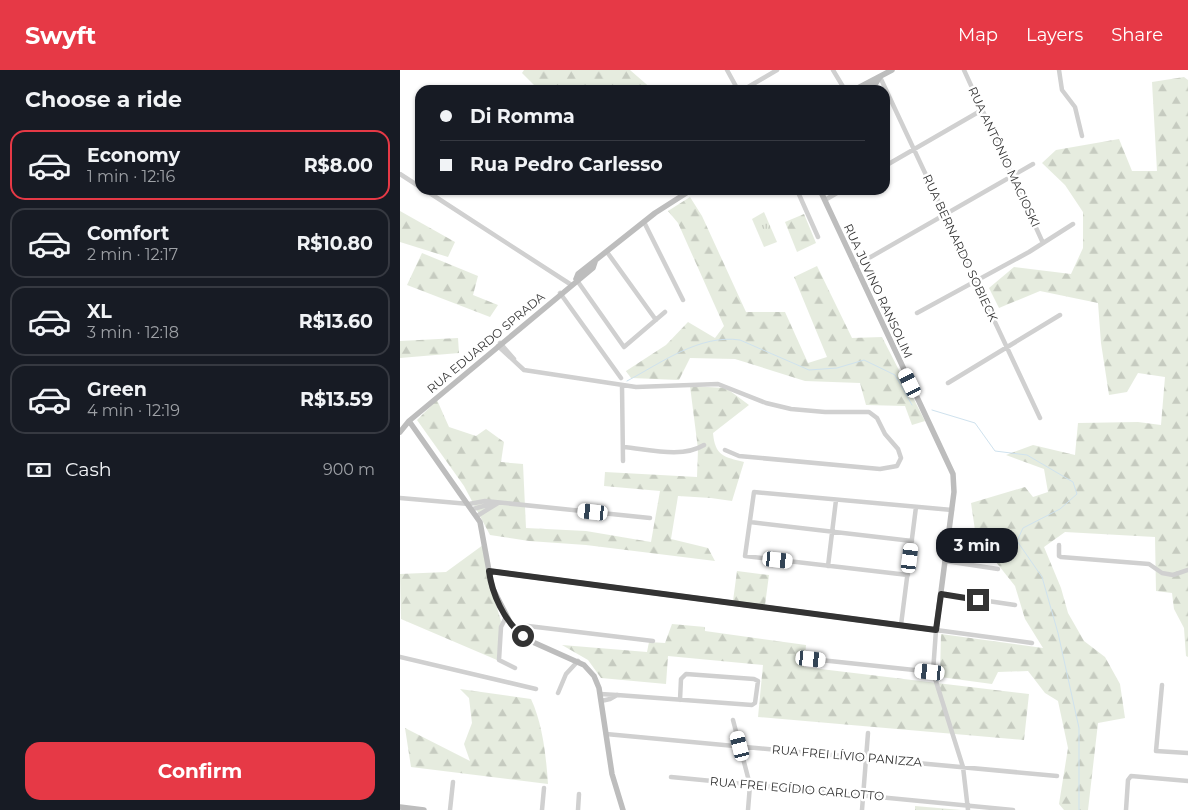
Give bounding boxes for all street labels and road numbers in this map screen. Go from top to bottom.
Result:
street label: RUA ANTÔNIO MACIOSKI [965,84,1044,229]
street label: RUA BERNARDO SOBIECK [920,172,1001,324]
street label: RUA JUVINO RANSOLIM [841,221,916,360]
street label: RUA EDUARDO SPRADA [424,289,548,396]
street label: RUA FREI LÍVIO PANIZZA [771,741,923,770]
street label: RUA FREI EGÍDIO CARLOTTO [709,773,885,804]

